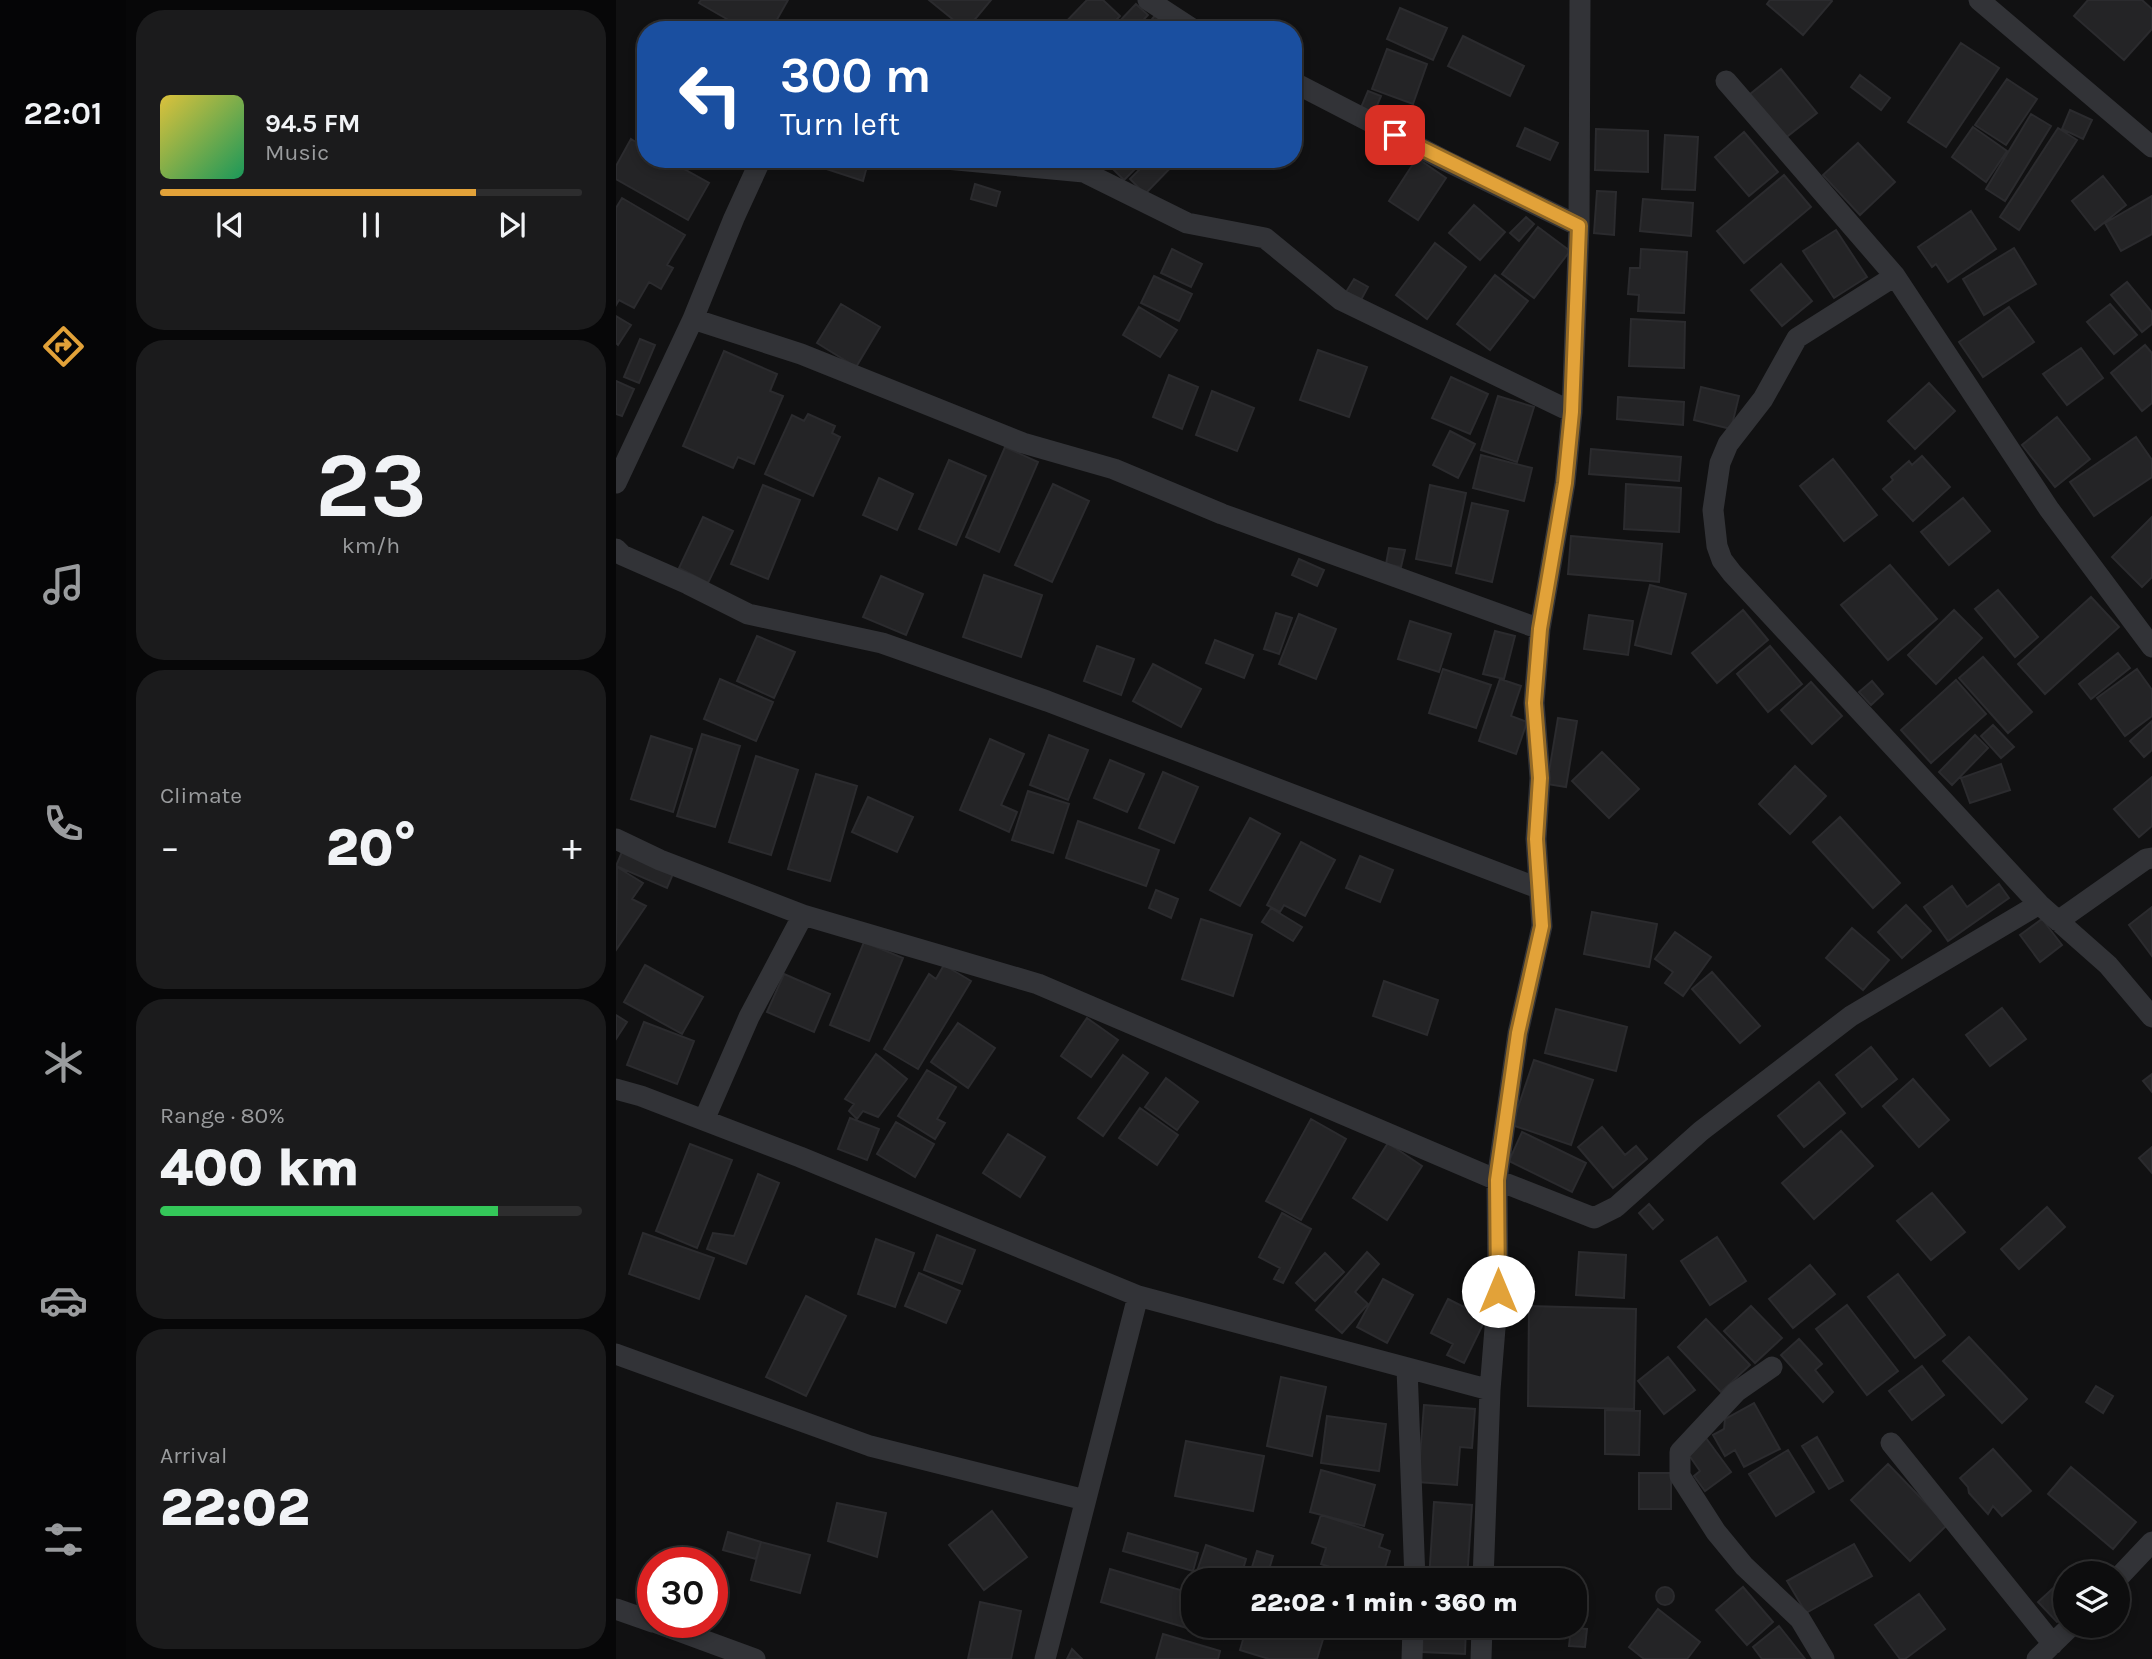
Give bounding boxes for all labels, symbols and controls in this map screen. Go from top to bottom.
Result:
text: 300 m [780,47,931,104]
icon: left [665,49,756,140]
text: 22:01 [24,95,103,132]
pin [1365,105,1425,165]
text: Turn left [780,106,900,143]
text: 94.5 FM [265,108,361,139]
icon: arrive [1376,116,1414,154]
text: Music [265,139,329,166]
icon: previous [211,206,249,244]
icon: pause [352,206,390,244]
icon: next [493,206,531,244]
icon: directions [39,322,88,371]
text: 23 [315,433,427,539]
text: km/h [342,532,400,559]
icon: music [39,560,88,609]
text: Climate [160,782,242,809]
icon: phone [39,799,88,848]
text: 20° [326,817,416,878]
text: − [160,825,180,870]
text: + [562,825,582,870]
icon: climate [39,1038,88,1087]
text: Range · 80% [160,1102,285,1129]
text: 400 km [160,1137,359,1198]
position arrow [1461,1254,1535,1328]
icon: car [39,1276,88,1325]
text: Arrival [160,1442,227,1469]
text: 22:02 [160,1477,310,1538]
icon: filters [39,1515,88,1564]
speed limit sign: 30 [637,1547,728,1638]
map controls [2053,1561,2130,1638]
button: layers [2053,1561,2130,1638]
text: 22:02 · 1 min · 360 m [1250,1587,1518,1618]

